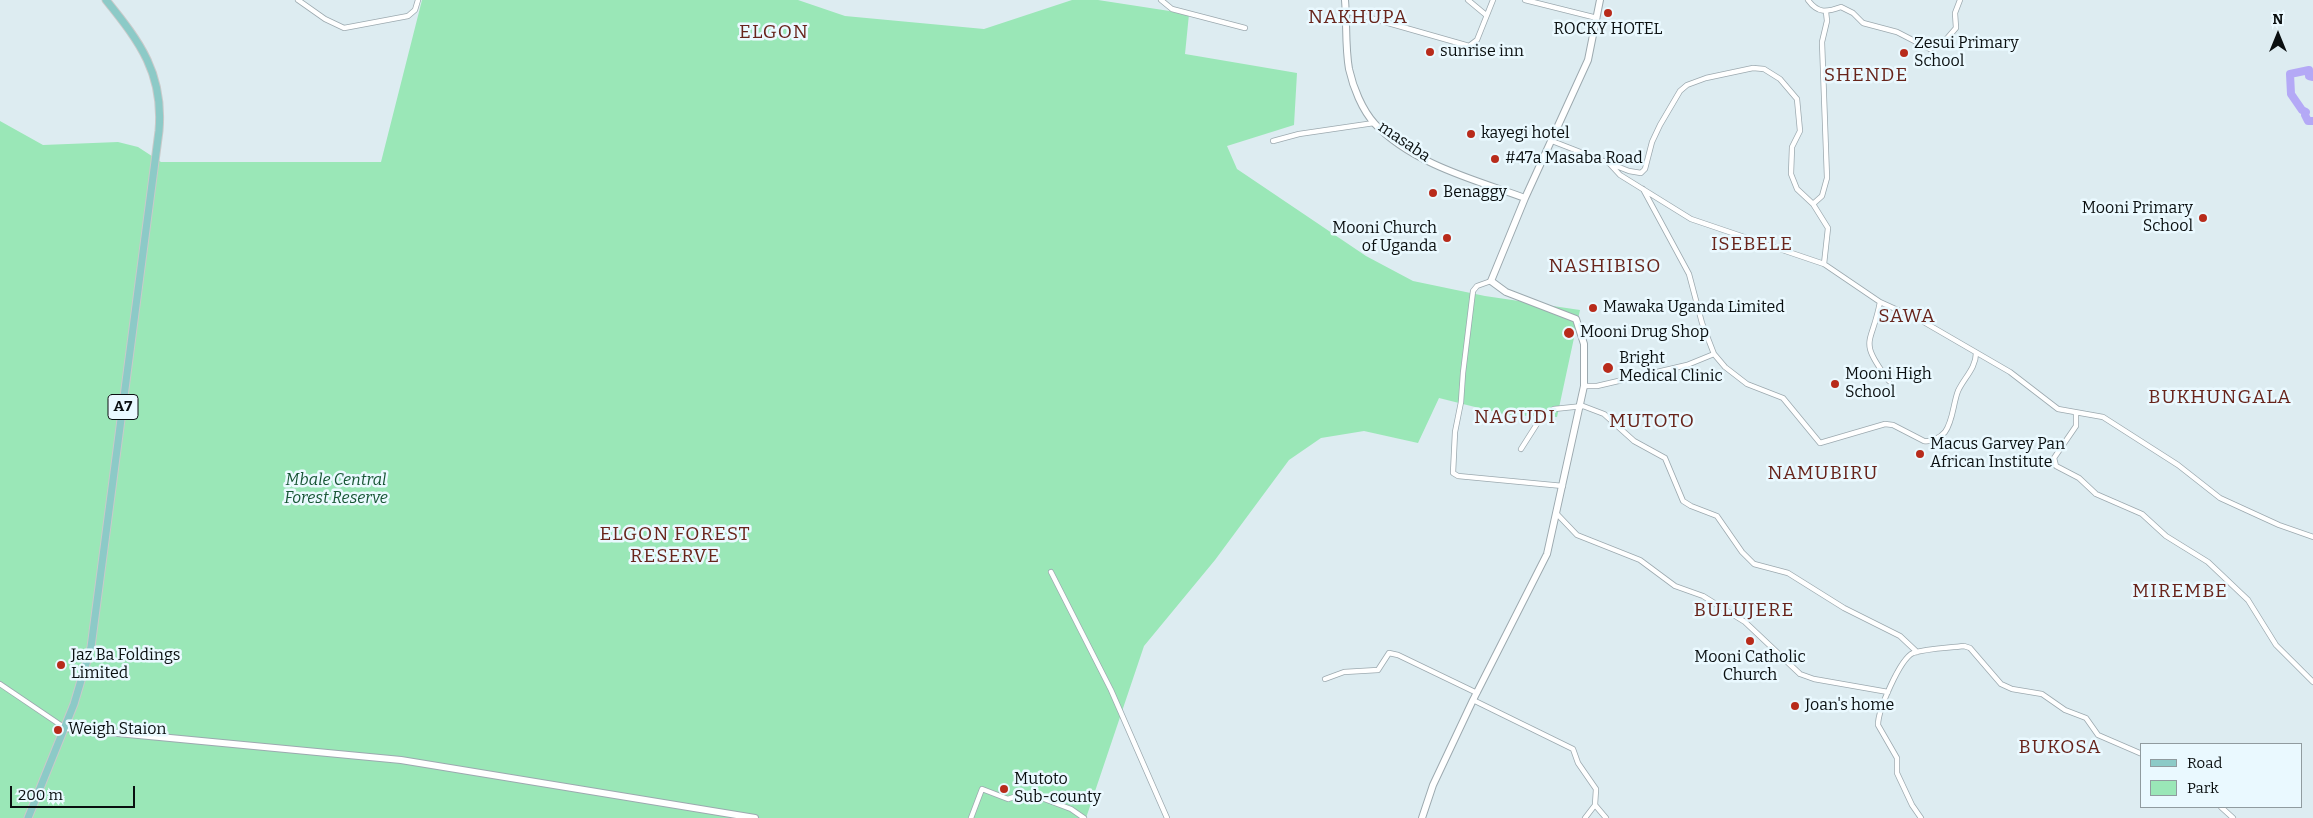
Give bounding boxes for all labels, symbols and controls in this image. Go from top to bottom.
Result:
district label: NAKHUPA [1307,7,1409,29]
marker: ROCKY HOTEL [1602,7,1614,19]
north arrow [2253,10,2303,60]
text: N [2273,11,2283,28]
place label: ROCKY HOTEL [1554,20,1662,40]
district label: ELGON [738,22,810,44]
place label: Zesui Primary School [1914,34,2019,72]
place label: sunrise inn [1440,42,1524,62]
marker: sunrise inn [1424,46,1436,58]
marker: Zesui Primary School [1898,47,1910,59]
district label: SHENDE [1823,65,1909,87]
street label: masaba [1374,118,1434,166]
place label: kayegi hotel [1481,124,1570,144]
marker: kayegi hotel [1465,128,1477,140]
place label: #47a Masaba Road [1505,149,1643,169]
marker: #47a Masaba Road [1489,153,1501,165]
place label: Benaggy [1443,183,1507,203]
marker: Benaggy [1427,187,1439,199]
place label: Mooni Primary School [2082,199,2193,237]
marker: Mooni Primary School [2197,212,2209,224]
place label: Mooni Church of Uganda [1332,219,1437,257]
marker: Mooni Church of Uganda [1441,232,1453,244]
district label: ISEBELE [1710,234,1794,256]
district label: NASHIBISO [1547,256,1663,278]
place label: Mawaka Uganda Limited [1603,298,1785,318]
marker: Mawaka Uganda Limited [1587,302,1599,314]
district label: SAWA [1878,306,1936,328]
place label: Mooni Drug Shop [1580,323,1709,343]
marker: Mooni Drug Shop [1562,326,1576,340]
place label: Bright Medical Clinic [1619,349,1723,387]
marker: Bright Medical Clinic [1601,361,1615,375]
place label: Mooni High School [1845,365,1932,403]
marker: Mooni High School [1829,378,1841,390]
district label: BUKHUNGALA [2147,387,2293,409]
road number: A7 [108,394,138,420]
district label: NAGUDI [1473,407,1557,429]
district label: MUTOTO [1608,411,1696,433]
place label: Macus Garvey Pan African Institute [1930,435,2065,473]
marker: Macus Garvey Pan African Institute [1914,448,1926,460]
district label: NAMUBIRU [1766,463,1880,485]
park label: Mbale Central Forest Reserve [284,471,388,509]
district label: ELGON FOREST RESERVE [598,524,752,568]
district label: MIREMBE [2131,581,2229,603]
district label: BULUJERE [1693,600,1795,622]
marker: Mooni Catholic Church [1744,635,1756,647]
place label: Jaz Ba Foldings Limited [71,646,180,684]
place label: Mooni Catholic Church [1694,648,1806,686]
marker: Jaz Ba Foldings Limited [55,659,67,671]
place label: Joan's home [1805,696,1894,716]
marker: Joan's home [1789,700,1801,712]
place label: Weigh Staion [68,720,166,740]
marker: Weigh Staion [52,724,64,736]
district label: BUKOSA [2018,737,2102,759]
legend [2140,743,2303,808]
text: Road [2187,754,2222,772]
place label: Mutoto Sub-county [1014,770,1101,808]
scale bar [12,776,138,808]
text: Park [2187,779,2219,797]
marker: Mutoto Sub-county [998,783,1010,795]
text: 200 m [18,786,63,804]

